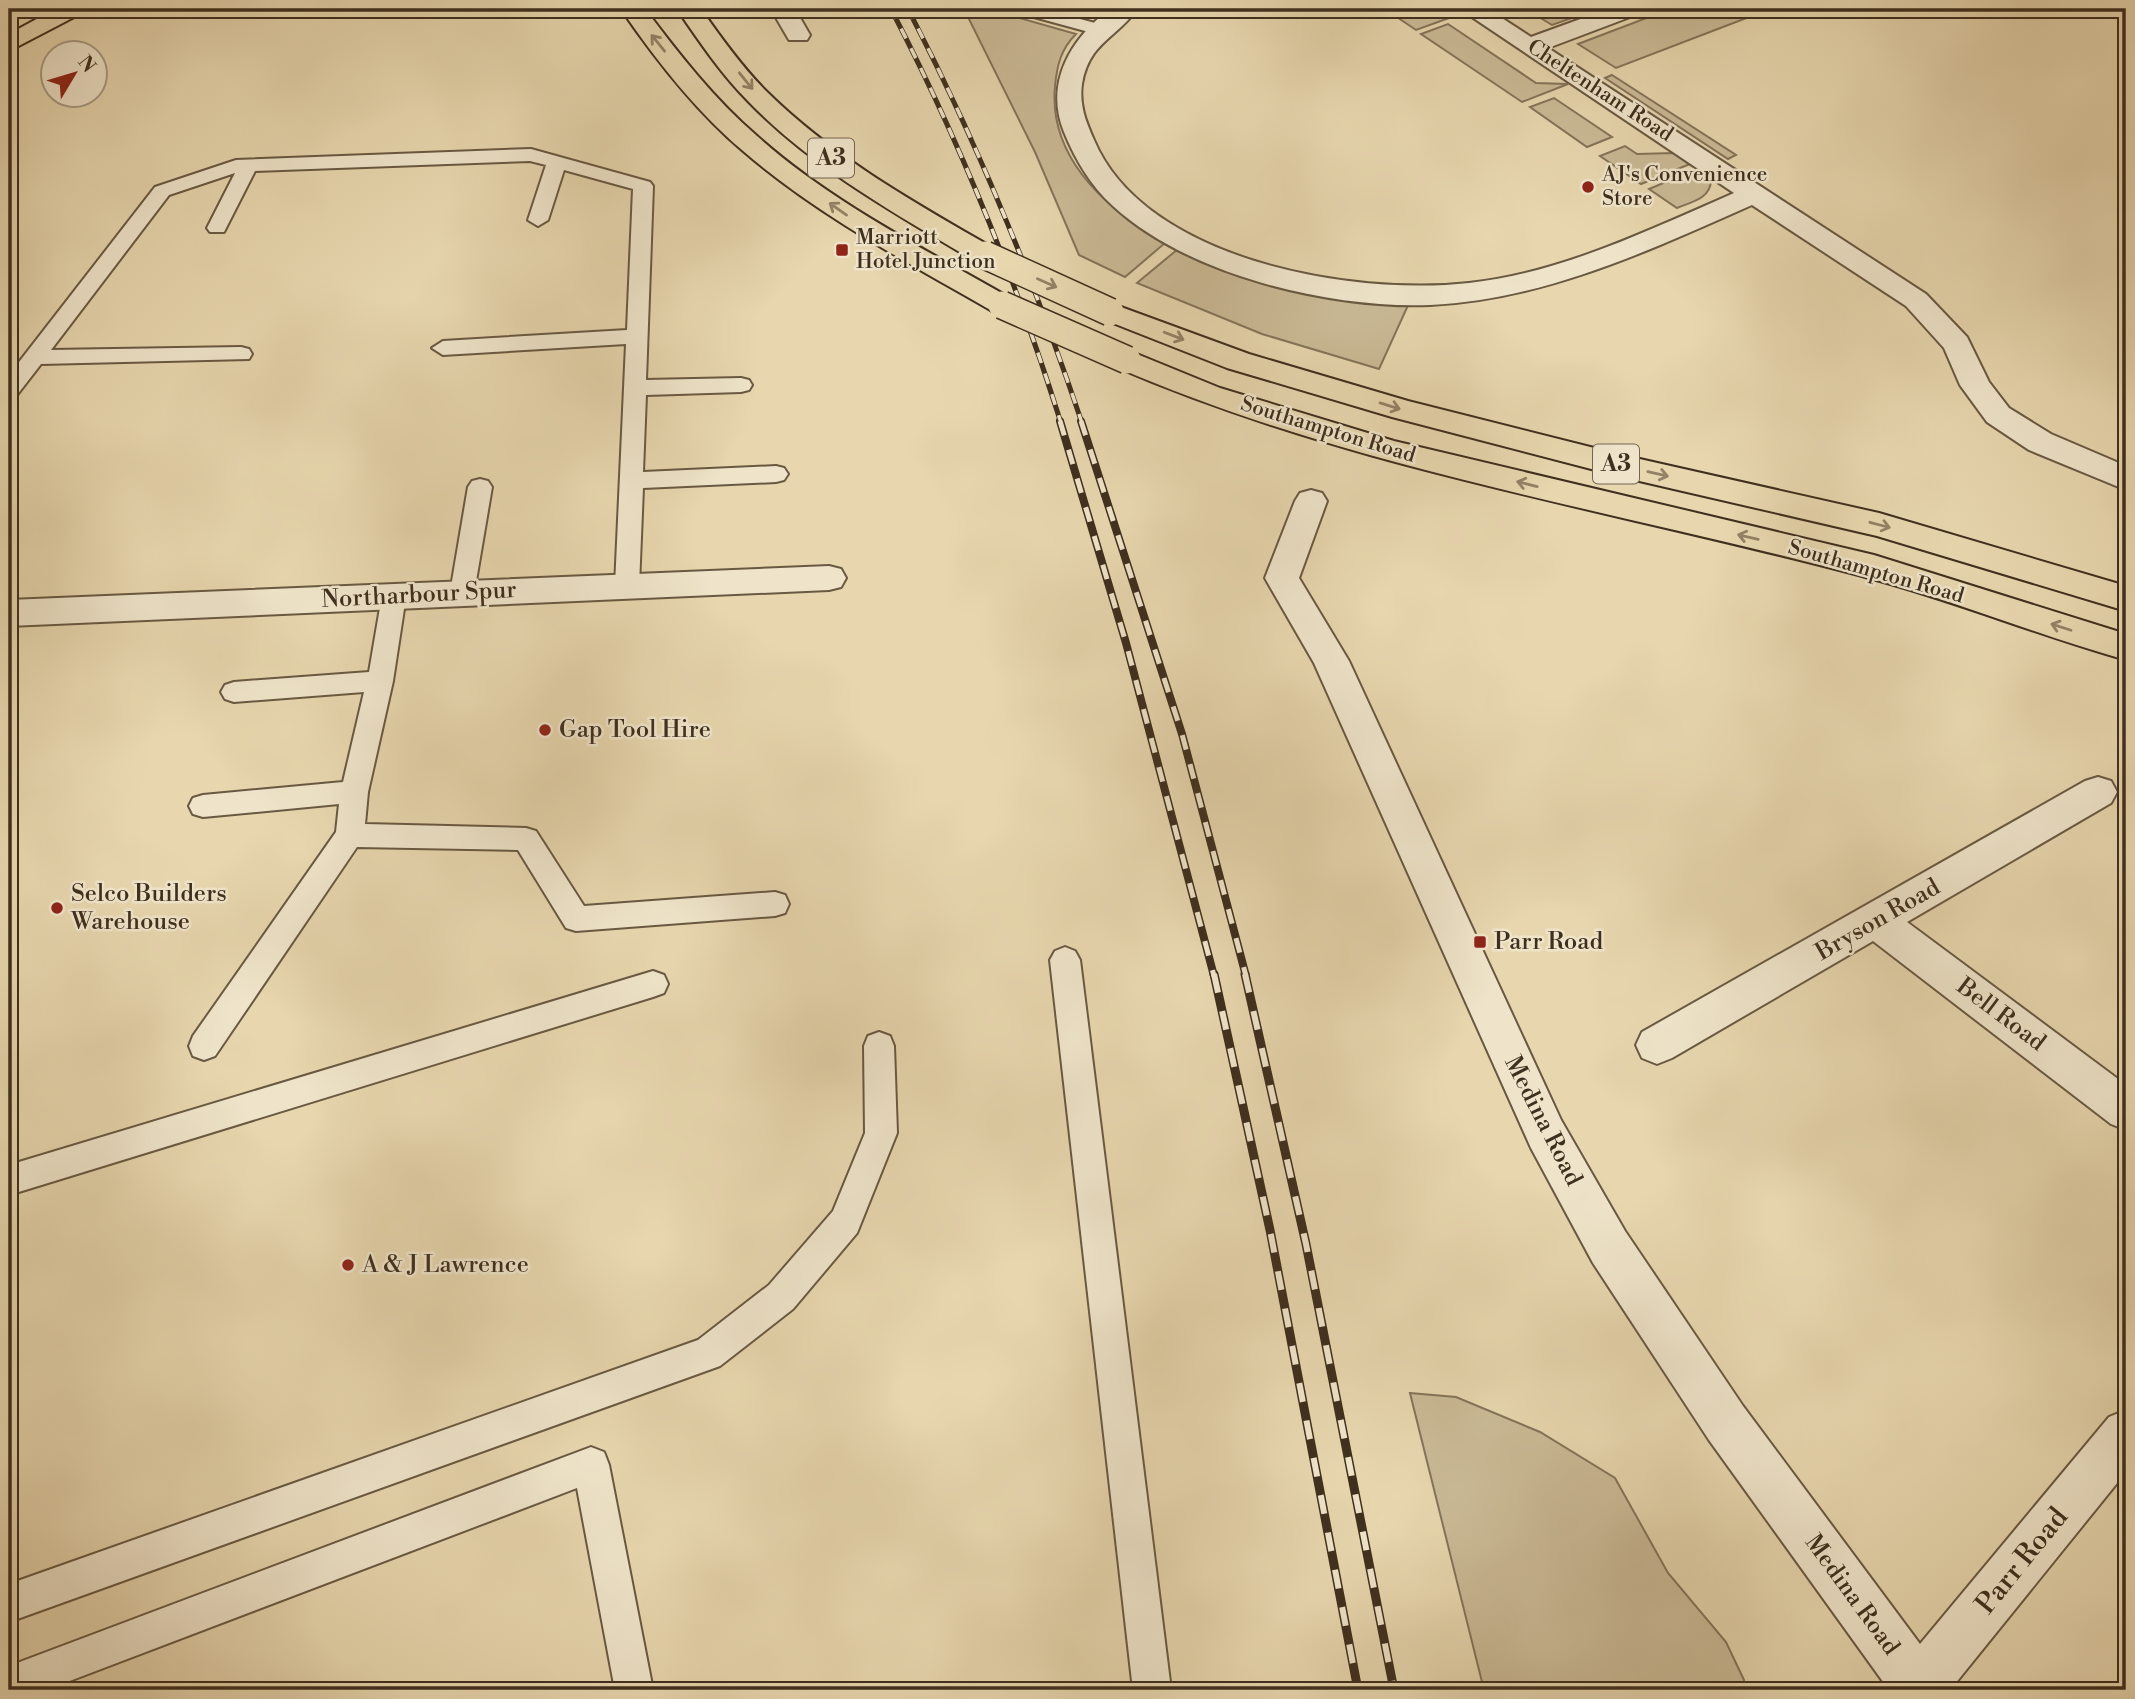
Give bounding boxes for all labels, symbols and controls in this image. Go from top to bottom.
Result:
one-way arrow [650,34,665,52]
street label: Cheltenham Road [1522,34,1678,148]
north arrow [38,38,108,108]
text: N [73,51,101,77]
one-way arrow [738,72,753,90]
road number: A3 [808,139,854,178]
place label: AJ's Convenience Store [1601,162,1767,212]
marker: AJ's Convenience Store [1580,179,1596,195]
one-way arrow [829,202,848,216]
place label: Marriott Hotel Junction [856,225,996,275]
marker: Marriott Hotel Junction [834,242,850,258]
one-way arrow [1036,277,1058,290]
one-way arrow [1163,331,1184,344]
street label: Southampton Road [1237,391,1419,469]
one-way arrow [1379,401,1401,414]
road number: A3 [1593,445,1639,484]
one-way arrow [1646,468,1669,481]
one-way arrow [1516,477,1539,490]
one-way arrow [1868,519,1891,532]
one-way arrow [1738,530,1760,543]
street label: Southampton Road [1785,534,1967,610]
street label: Northarbour Spur [321,575,517,615]
one-way arrow [2051,619,2073,632]
place label: Gap Tool Hire [559,715,711,745]
marker: Gap Tool Hire [537,722,553,738]
street label: Bryson Road [1810,872,1946,968]
place label: Selco Builders Warehouse [70,879,227,937]
marker: Selco Builders Warehouse [49,900,65,916]
place label: Parr Road [1494,927,1603,957]
marker: Parr Road [1472,934,1488,950]
street label: Bell Road [1950,971,2052,1058]
street label: Medina Road [1497,1051,1589,1191]
place label: A & J Lawrence [361,1250,529,1280]
marker: A & J Lawrence [340,1257,356,1273]
street label: Parr Road [1968,1500,2076,1621]
street label: Medina Road [1798,1529,1906,1662]

